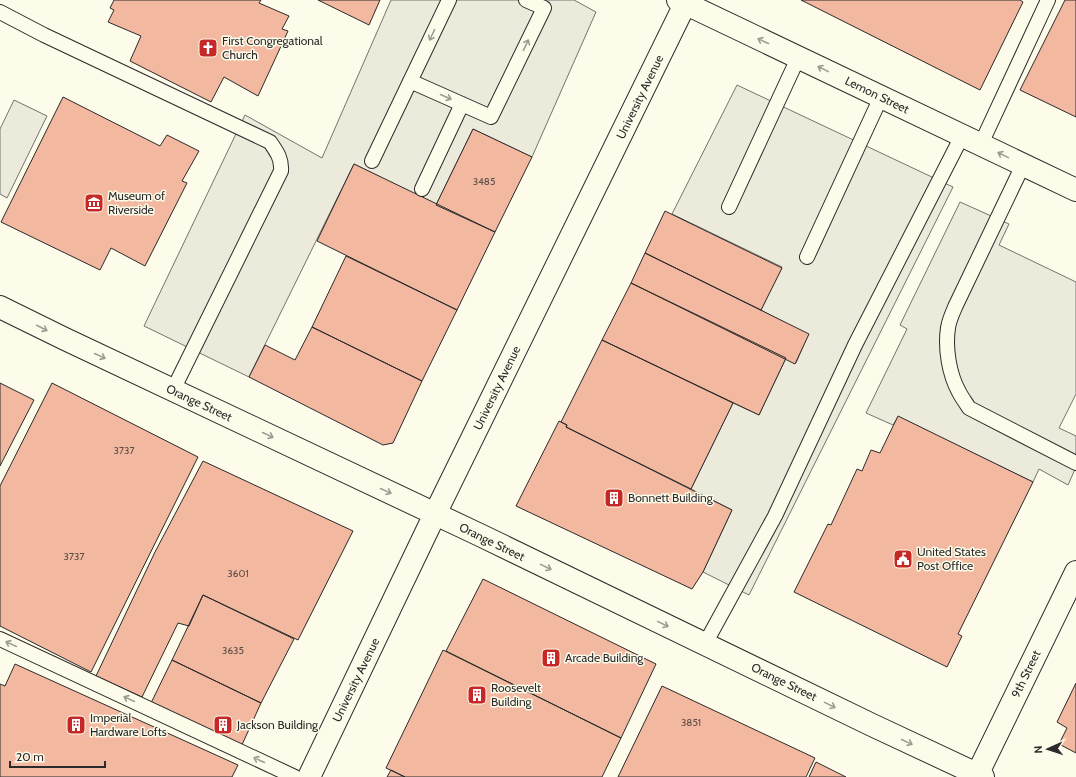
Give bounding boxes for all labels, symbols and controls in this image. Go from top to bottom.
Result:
one-way arrow [428,29,435,41]
place label: First Congregational Church [222,33,323,62]
church icon: First Congregational Church [197,37,219,59]
one-way arrow [758,37,770,44]
one-way arrow [523,39,530,51]
street label: University Avenue [613,52,666,141]
one-way arrow [817,65,829,72]
street label: Lemon Street [843,73,912,117]
one-way arrow [439,94,451,101]
one-way arrow [997,151,1009,158]
house number: 3485 [473,175,495,188]
place label: Museum of Riverside [108,188,165,217]
museum icon: Museum of Riverside [83,192,105,214]
one-way arrow [36,324,48,332]
street label: University Avenue [470,343,523,432]
one-way arrow [94,353,106,360]
street label: Orange Street [164,381,235,424]
one-way arrow [262,432,274,439]
house number: 3737 [114,444,134,457]
building icon: Bonnett Building [603,487,625,509]
one-way arrow [379,488,391,495]
place label: Bonnett Building [628,490,714,505]
street label: Orange Street [457,519,527,564]
place label: United States Post Office [917,544,986,573]
public building icon: United States Post Office [892,548,914,570]
house number: 3737 [64,550,84,563]
one-way arrow [540,564,552,572]
house number: 3601 [227,567,249,580]
one-way arrow [657,621,669,628]
street label: University Avenue [329,635,382,724]
one-way arrow [6,640,18,647]
house number: 3635 [222,644,244,657]
building icon: Arcade Building [540,647,562,669]
street label: 9th Street [1008,648,1043,700]
place label: Arcade Building [565,650,644,665]
street label: Orange Street [749,659,819,704]
place label: Roosevelt Building [491,680,541,709]
building icon: Roosevelt Building [466,684,488,706]
one-way arrow [123,695,135,702]
one-way arrow [824,702,836,709]
place label: Imperial Hardware Lofts [90,710,167,739]
building icon: Imperial Hardware Lofts [65,714,87,736]
building icon: Jackson Building [212,714,234,736]
house number: 3851 [681,716,701,729]
place label: Jackson Building [236,717,319,732]
north arrow [1028,729,1068,769]
one-way arrow [901,739,913,746]
scale bar [10,743,105,769]
text: N [1031,745,1045,754]
text: 20 m [16,749,44,764]
one-way arrow [254,756,266,764]

